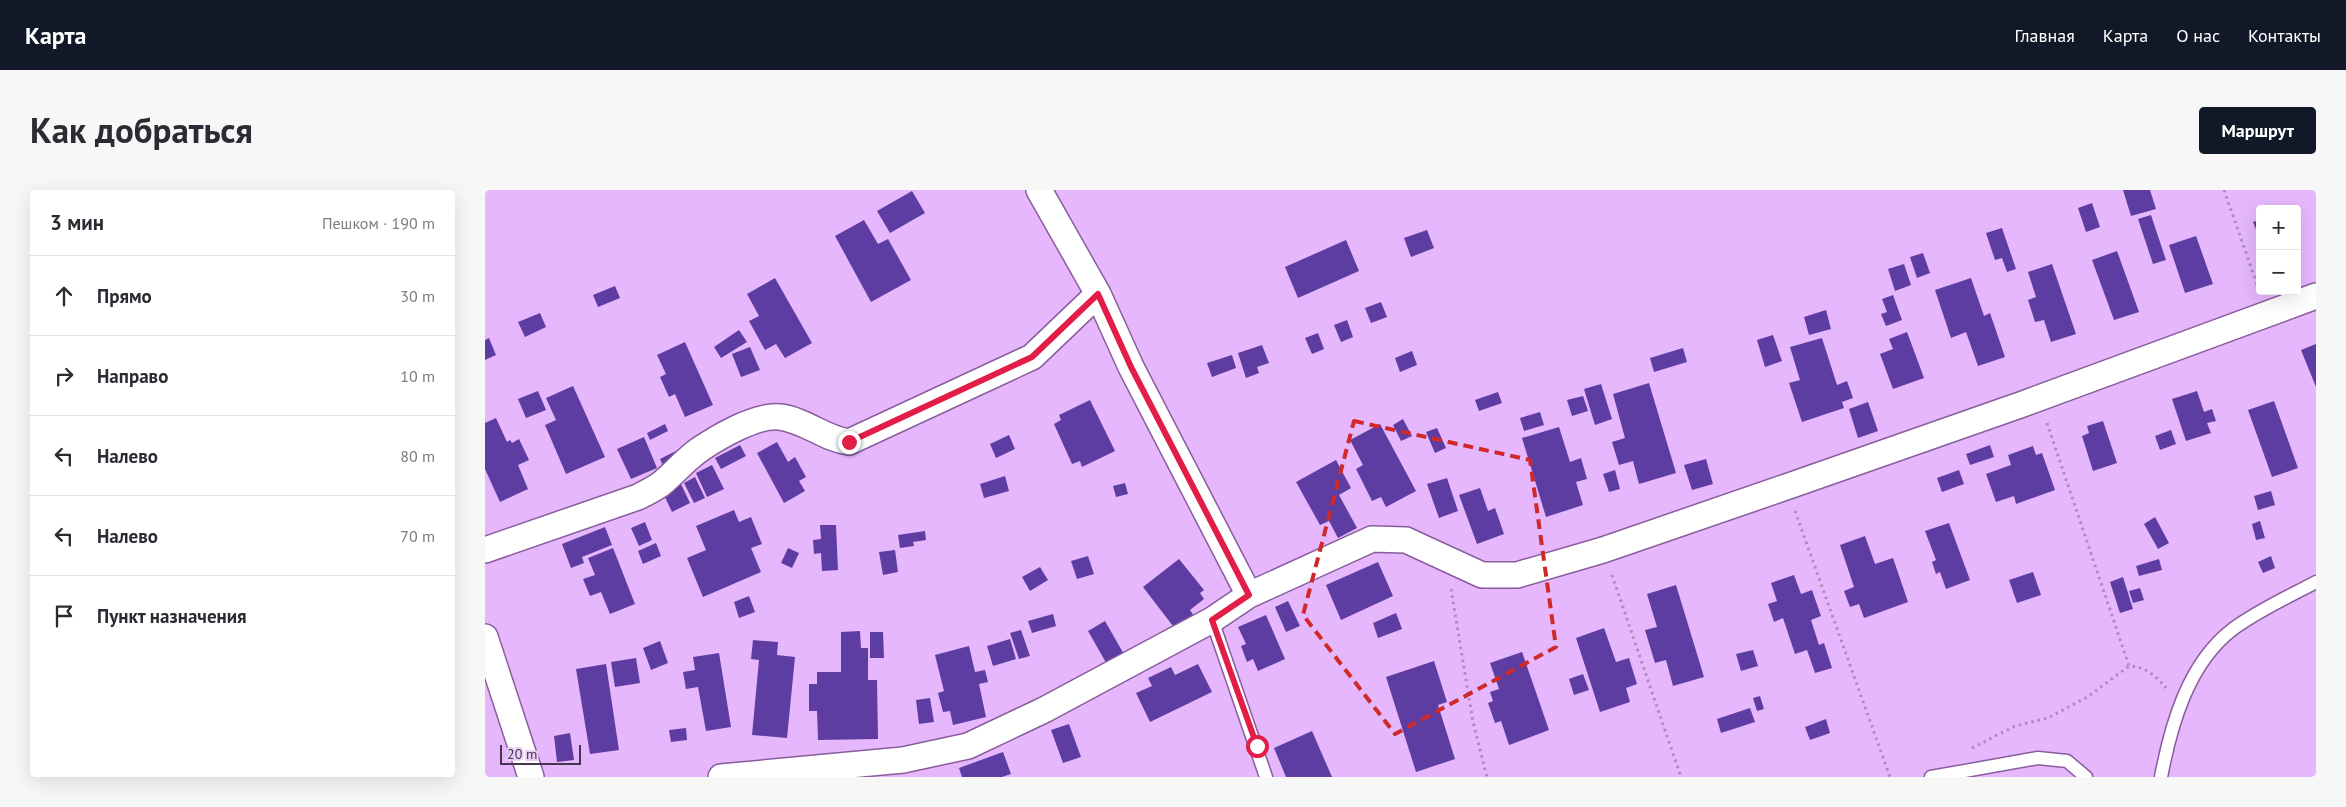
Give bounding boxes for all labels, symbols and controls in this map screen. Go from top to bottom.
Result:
text: Карта [25,20,87,51]
text: Главная [2014,24,2075,47]
text: Карта [2103,24,2148,47]
text: О нас [2176,24,2220,47]
text: Контакты [2248,24,2321,47]
text: Как добраться [30,107,253,153]
button: Маршрут [2199,107,2316,154]
map controls [2256,205,2301,295]
button: + [2256,205,2301,250]
text: 3 мин [50,209,104,236]
text: Пешком · 190 m [322,213,435,233]
button: − [2256,250,2301,295]
icon: ahead [50,282,78,310]
text: Прямо [97,284,152,308]
text: 30 m [400,286,435,306]
icon: right [50,362,78,390]
text: Направо [97,364,168,388]
text: 10 m [400,366,435,386]
route end [838,431,861,454]
icon: left [50,442,78,470]
text: Налево [97,444,158,468]
text: 80 m [400,446,435,466]
icon: left [50,522,78,550]
text: Налево [97,524,158,548]
text: 70 m [400,526,435,546]
icon: arrive [50,602,78,630]
text: Пункт назначения [97,604,247,628]
route start [1246,735,1269,758]
scale bar [500,742,581,765]
text: 20 m [507,745,537,763]

